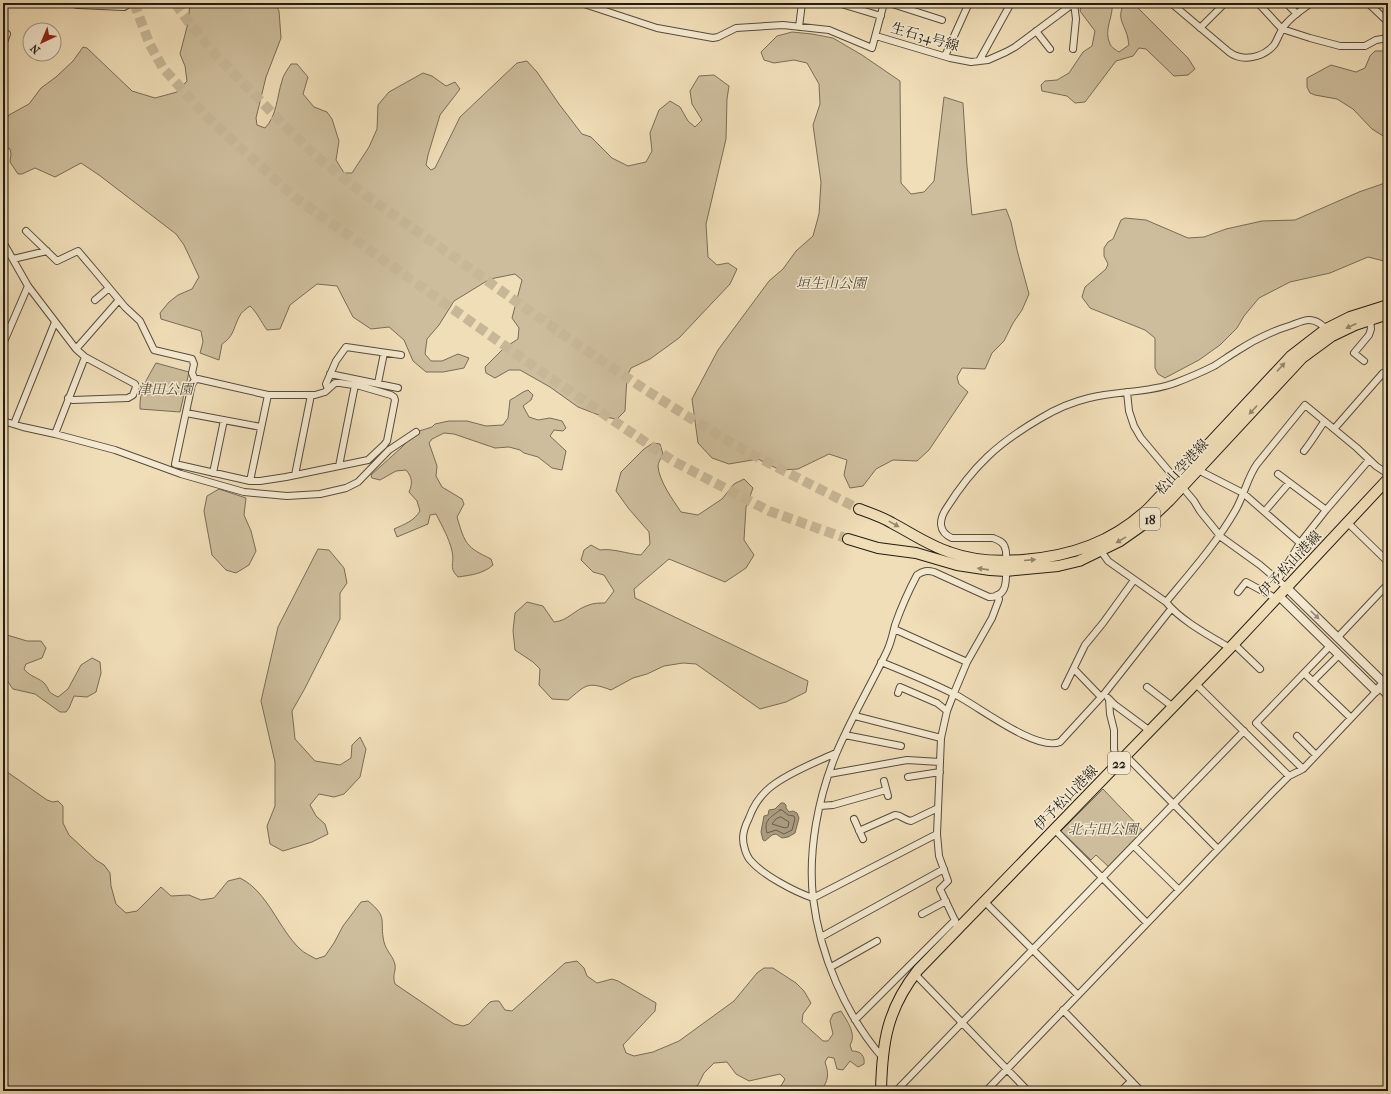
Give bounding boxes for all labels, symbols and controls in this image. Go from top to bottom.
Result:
street label: 生石34号線 [889,19,961,55]
north arrow [22,22,62,62]
text: N [27,41,43,56]
park label: 垣生山公園 [796,275,868,292]
one-way arrow [1345,324,1357,330]
one-way arrow [1277,361,1286,372]
park label: 津田公園 [137,381,195,398]
one-way arrow [1249,405,1258,415]
street label: 松山空港線 [1152,436,1212,498]
road number: 18 [1140,508,1160,530]
one-way arrow [889,521,900,528]
street label: 伊予松山港線 [1255,527,1325,601]
one-way arrow [1115,537,1127,544]
one-way arrow [1024,556,1036,563]
one-way arrow [977,566,989,572]
one-way arrow [1310,610,1320,620]
road number: 22 [1108,752,1130,774]
street label: 伊予松山港線 [1031,762,1101,834]
park label: 北吉田公園 [1068,821,1140,838]

